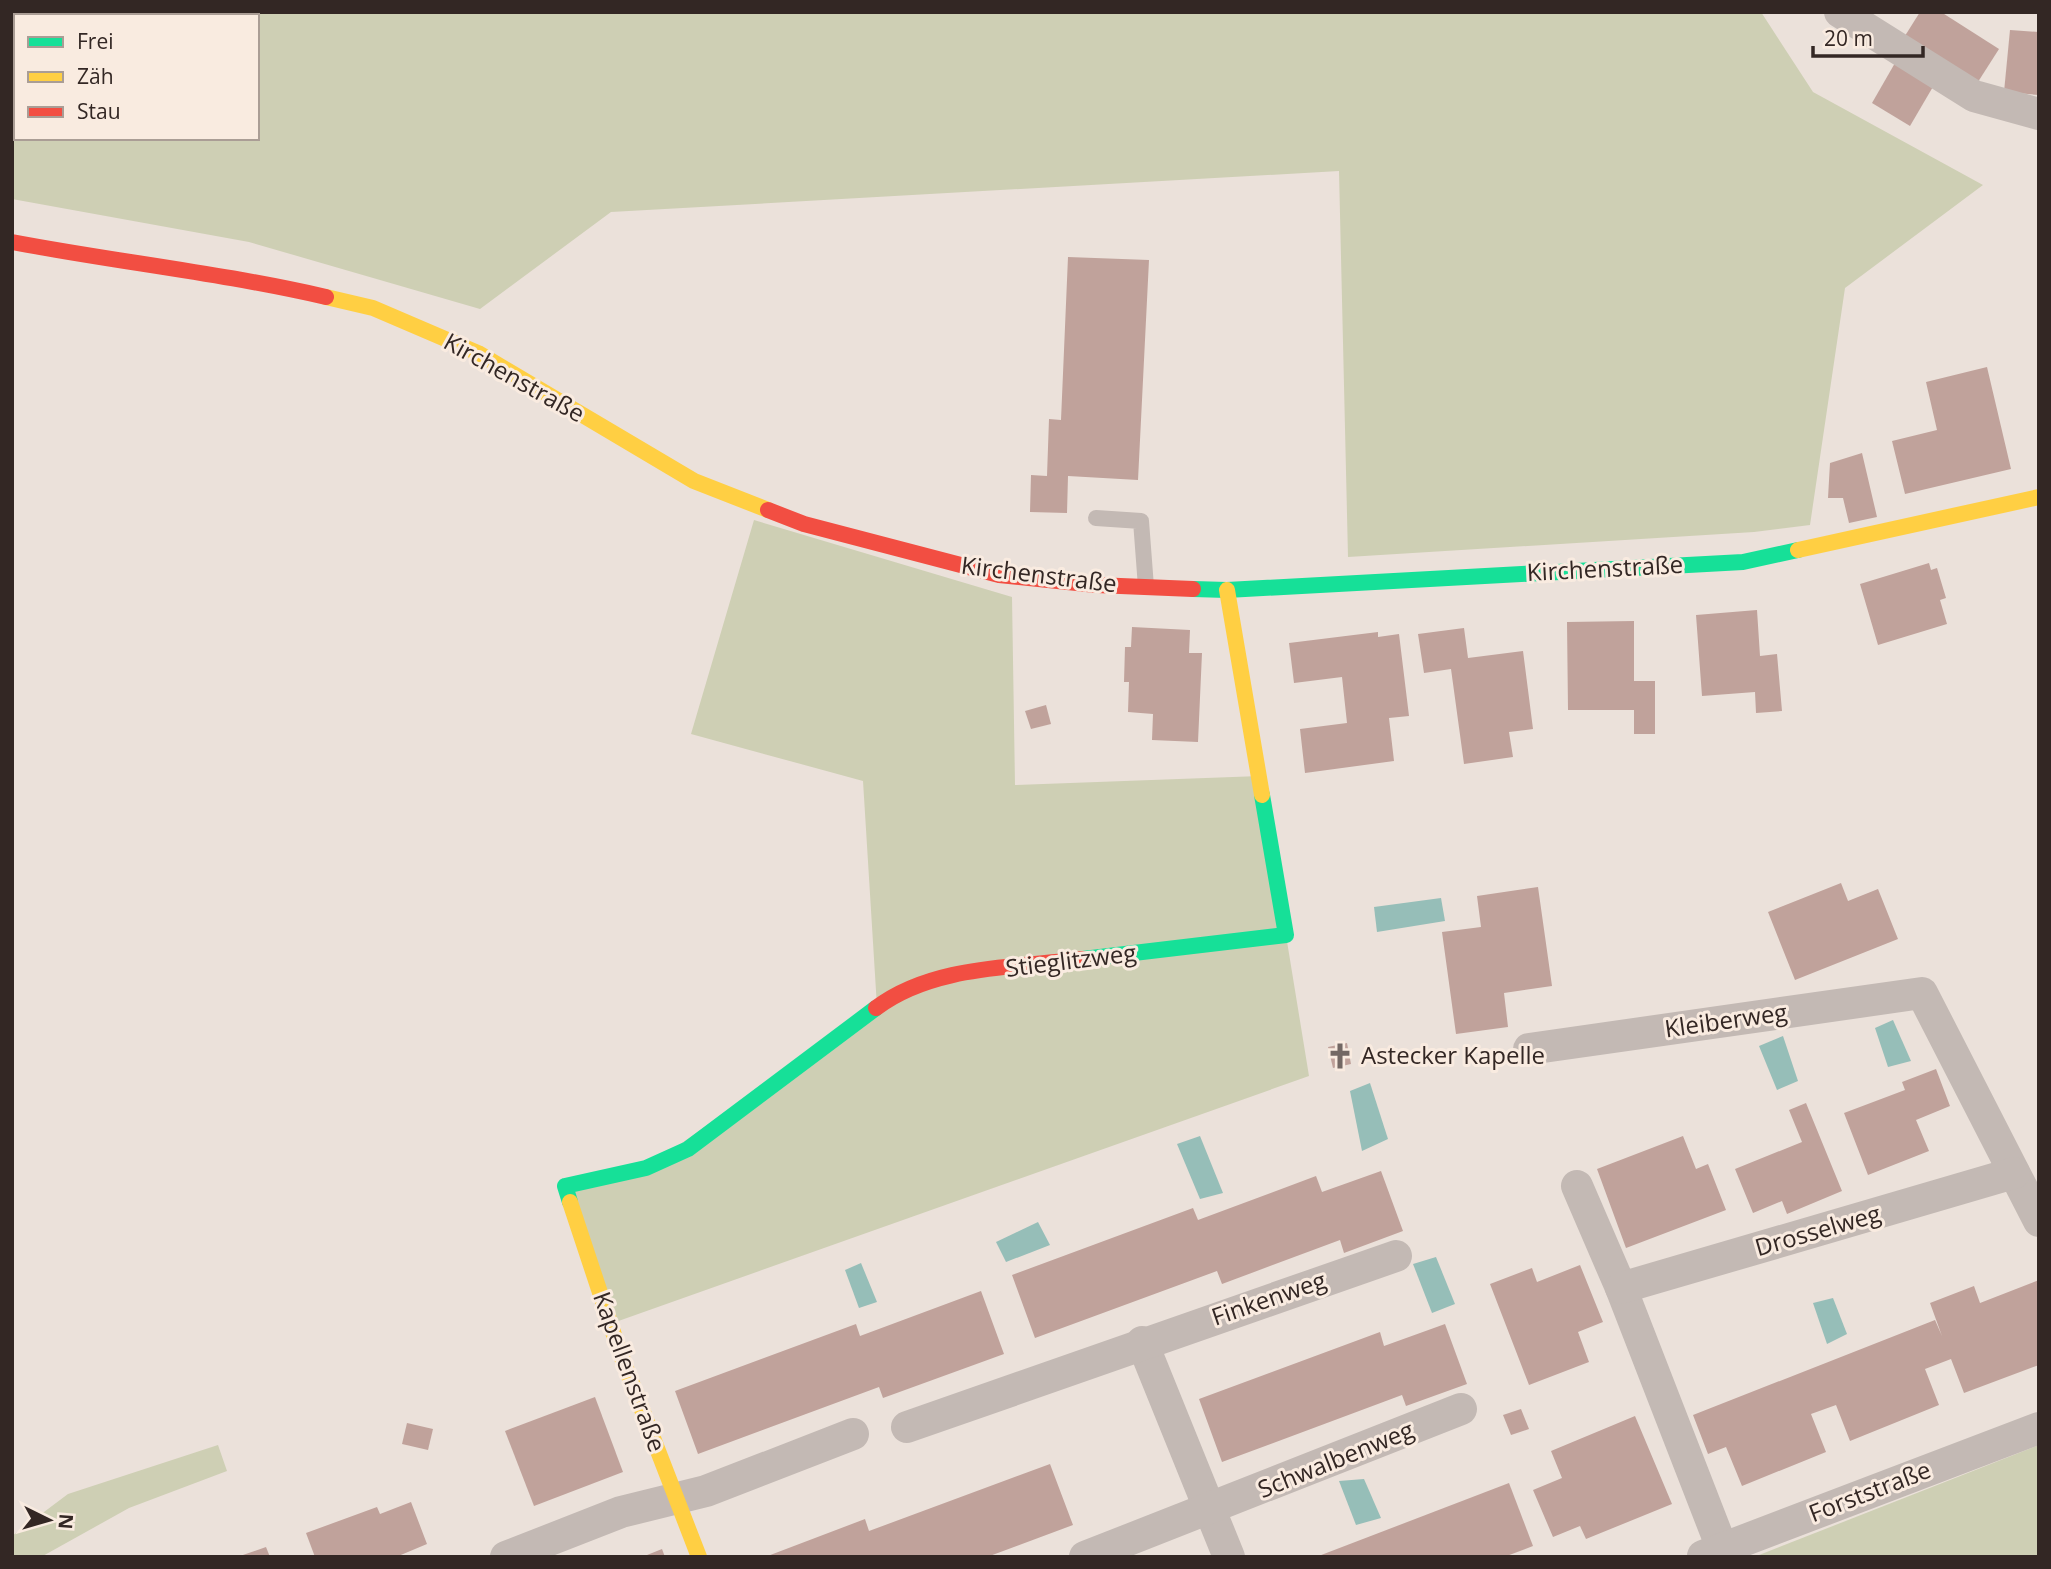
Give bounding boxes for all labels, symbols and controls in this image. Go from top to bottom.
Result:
legend [14,14,259,140]
scale bar [1813,14,1923,58]
text: 20 m [1824,24,1873,52]
text: Frei [77,27,114,55]
text: Zäh [77,62,114,90]
text: Stau [77,97,121,125]
street label: Kirchenstraße [438,324,591,429]
street label: Kirchenstraße [1526,547,1684,588]
street label: Kirchenstraße [959,548,1119,599]
street label: Stieglitzweg [1004,935,1138,984]
street label: Kleiberweg [1662,995,1789,1044]
place label: Astecker Kapelle [1361,1038,1545,1071]
church icon: Astecker Kapelle [1325,1041,1355,1071]
street label: Drosselweg [1751,1196,1884,1263]
street label: Finkenweg [1207,1263,1330,1333]
street label: Kapellenstraße [586,1287,675,1456]
street label: Schwalbenweg [1253,1412,1418,1505]
street label: Forststraße [1804,1452,1935,1529]
north arrow [14,1485,84,1555]
text: N [52,1513,80,1530]

